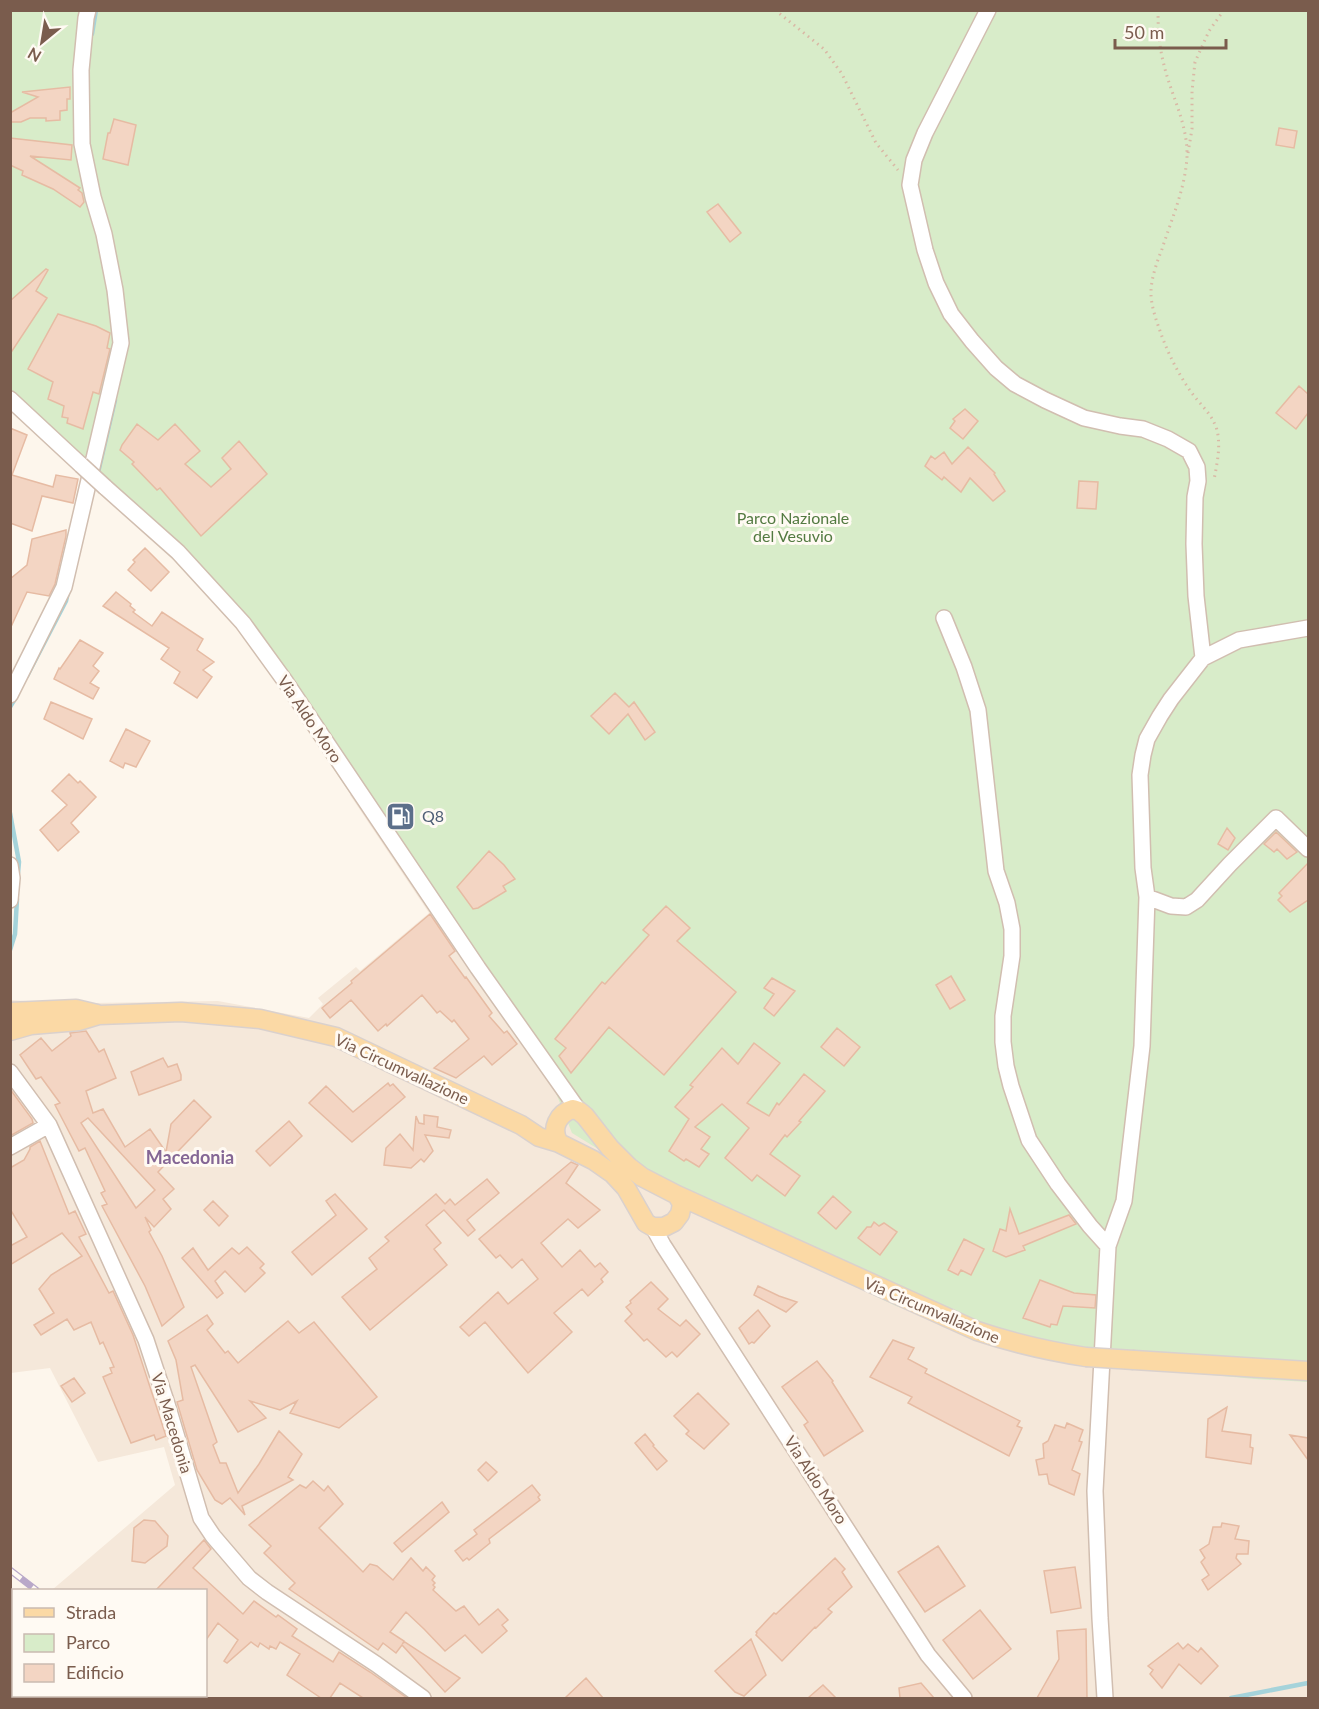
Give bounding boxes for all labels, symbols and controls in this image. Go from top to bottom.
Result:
north arrow [12,12,72,72]
scale bar [1115,12,1226,50]
text: 50 m [1124,21,1164,43]
text: N [24,44,44,67]
park label: Parco Nazionale del Vesuvio [737,508,849,545]
street label: Via Aldo Moro [274,671,347,766]
fuel station icon: Q8 [385,800,417,832]
place label: Q8 [422,806,444,825]
street label: Via Circumvallazione [332,1029,472,1108]
district label: Macedonia [146,1146,234,1168]
street label: Via Circumvallazione [862,1272,1003,1347]
street label: Via Macedonia [148,1370,197,1475]
street label: Via Aldo Moro [781,1432,852,1527]
legend [12,1589,207,1697]
text: Strada [66,1601,116,1623]
text: Parco [66,1631,110,1653]
text: Edificio [66,1661,124,1683]

